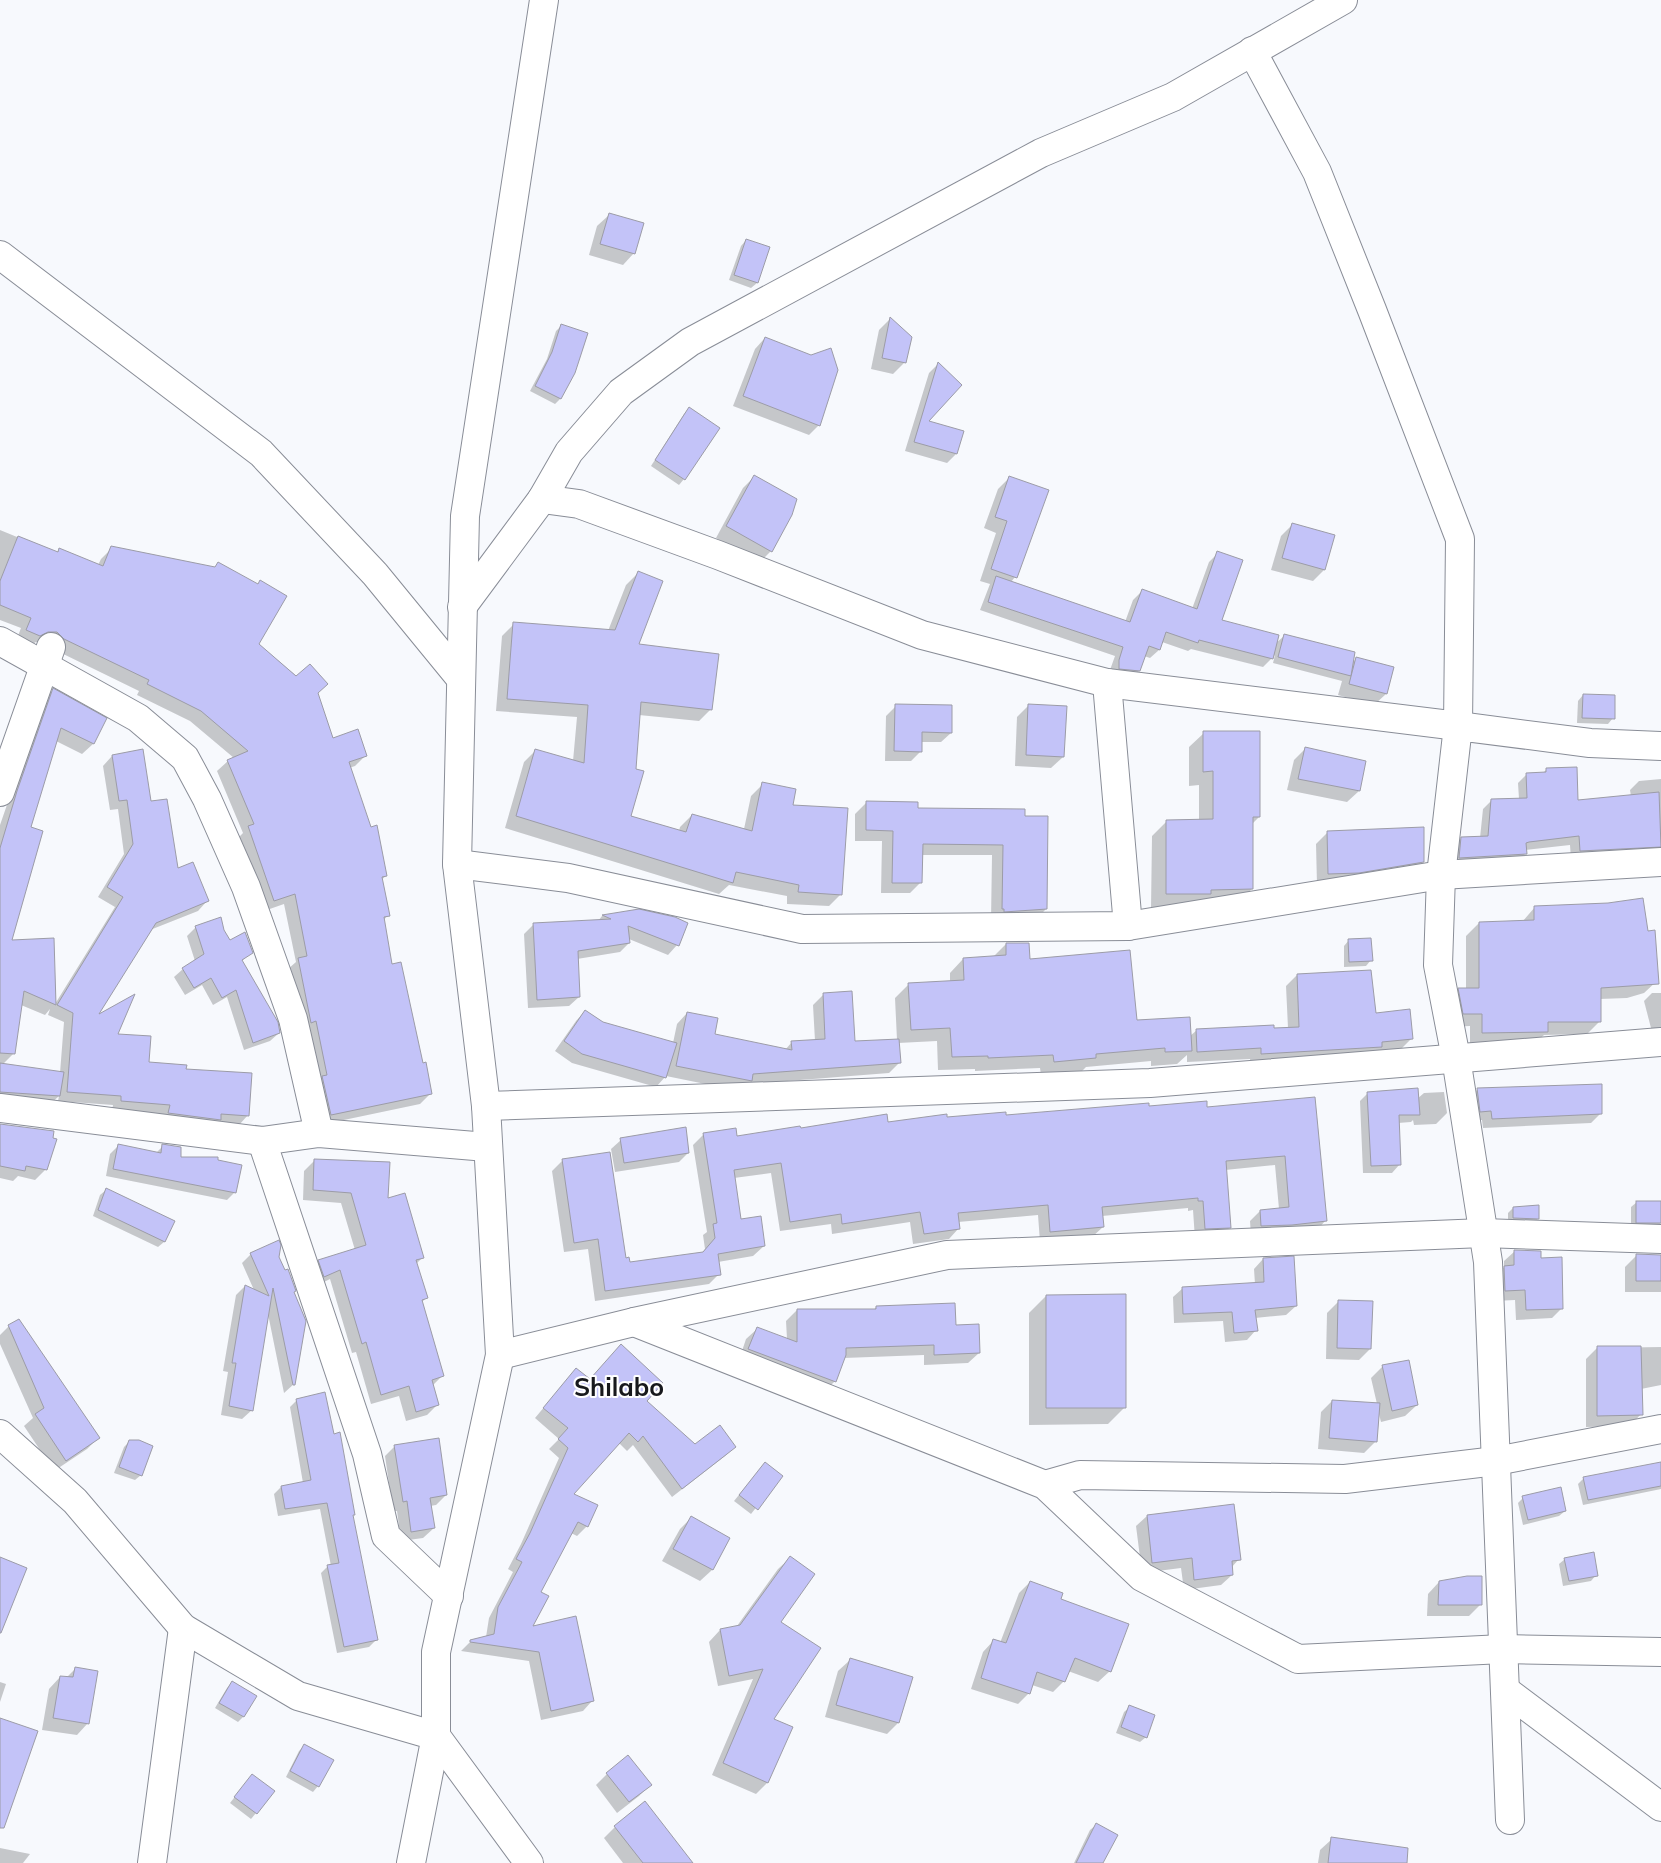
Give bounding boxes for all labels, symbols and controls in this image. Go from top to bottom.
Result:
district label: Shilabo [574,1371,664,1402]

